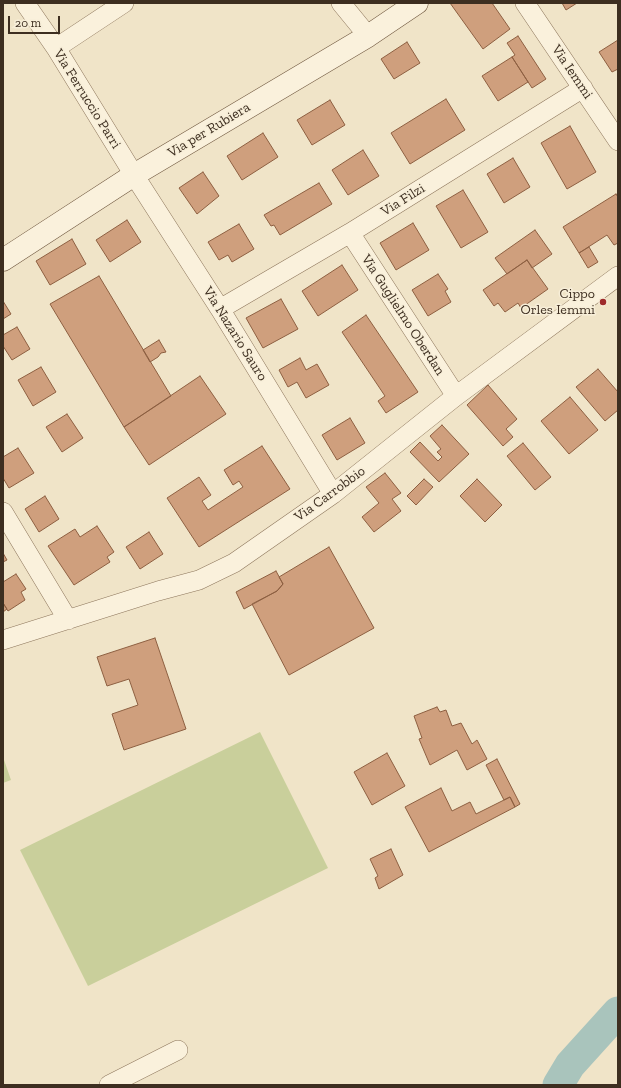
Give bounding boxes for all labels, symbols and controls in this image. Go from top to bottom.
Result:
scale bar [10,8,62,34]
text: 20 m [15,16,41,30]
street label: Via Iemmi [548,42,596,102]
street label: Via Ferruccio Parri [50,46,124,152]
street label: Via per Rubiera [165,99,253,161]
street label: Via Filzi [378,180,428,220]
street label: Via Guglielmo Oberdan [358,251,448,379]
street label: Via Nazario Sauro [199,284,271,384]
place label: Cippo Orles Iemmi [521,286,595,318]
marker: Cippo Orles Iemmi [598,297,608,307]
street label: Via Carrobbio [291,463,369,525]

